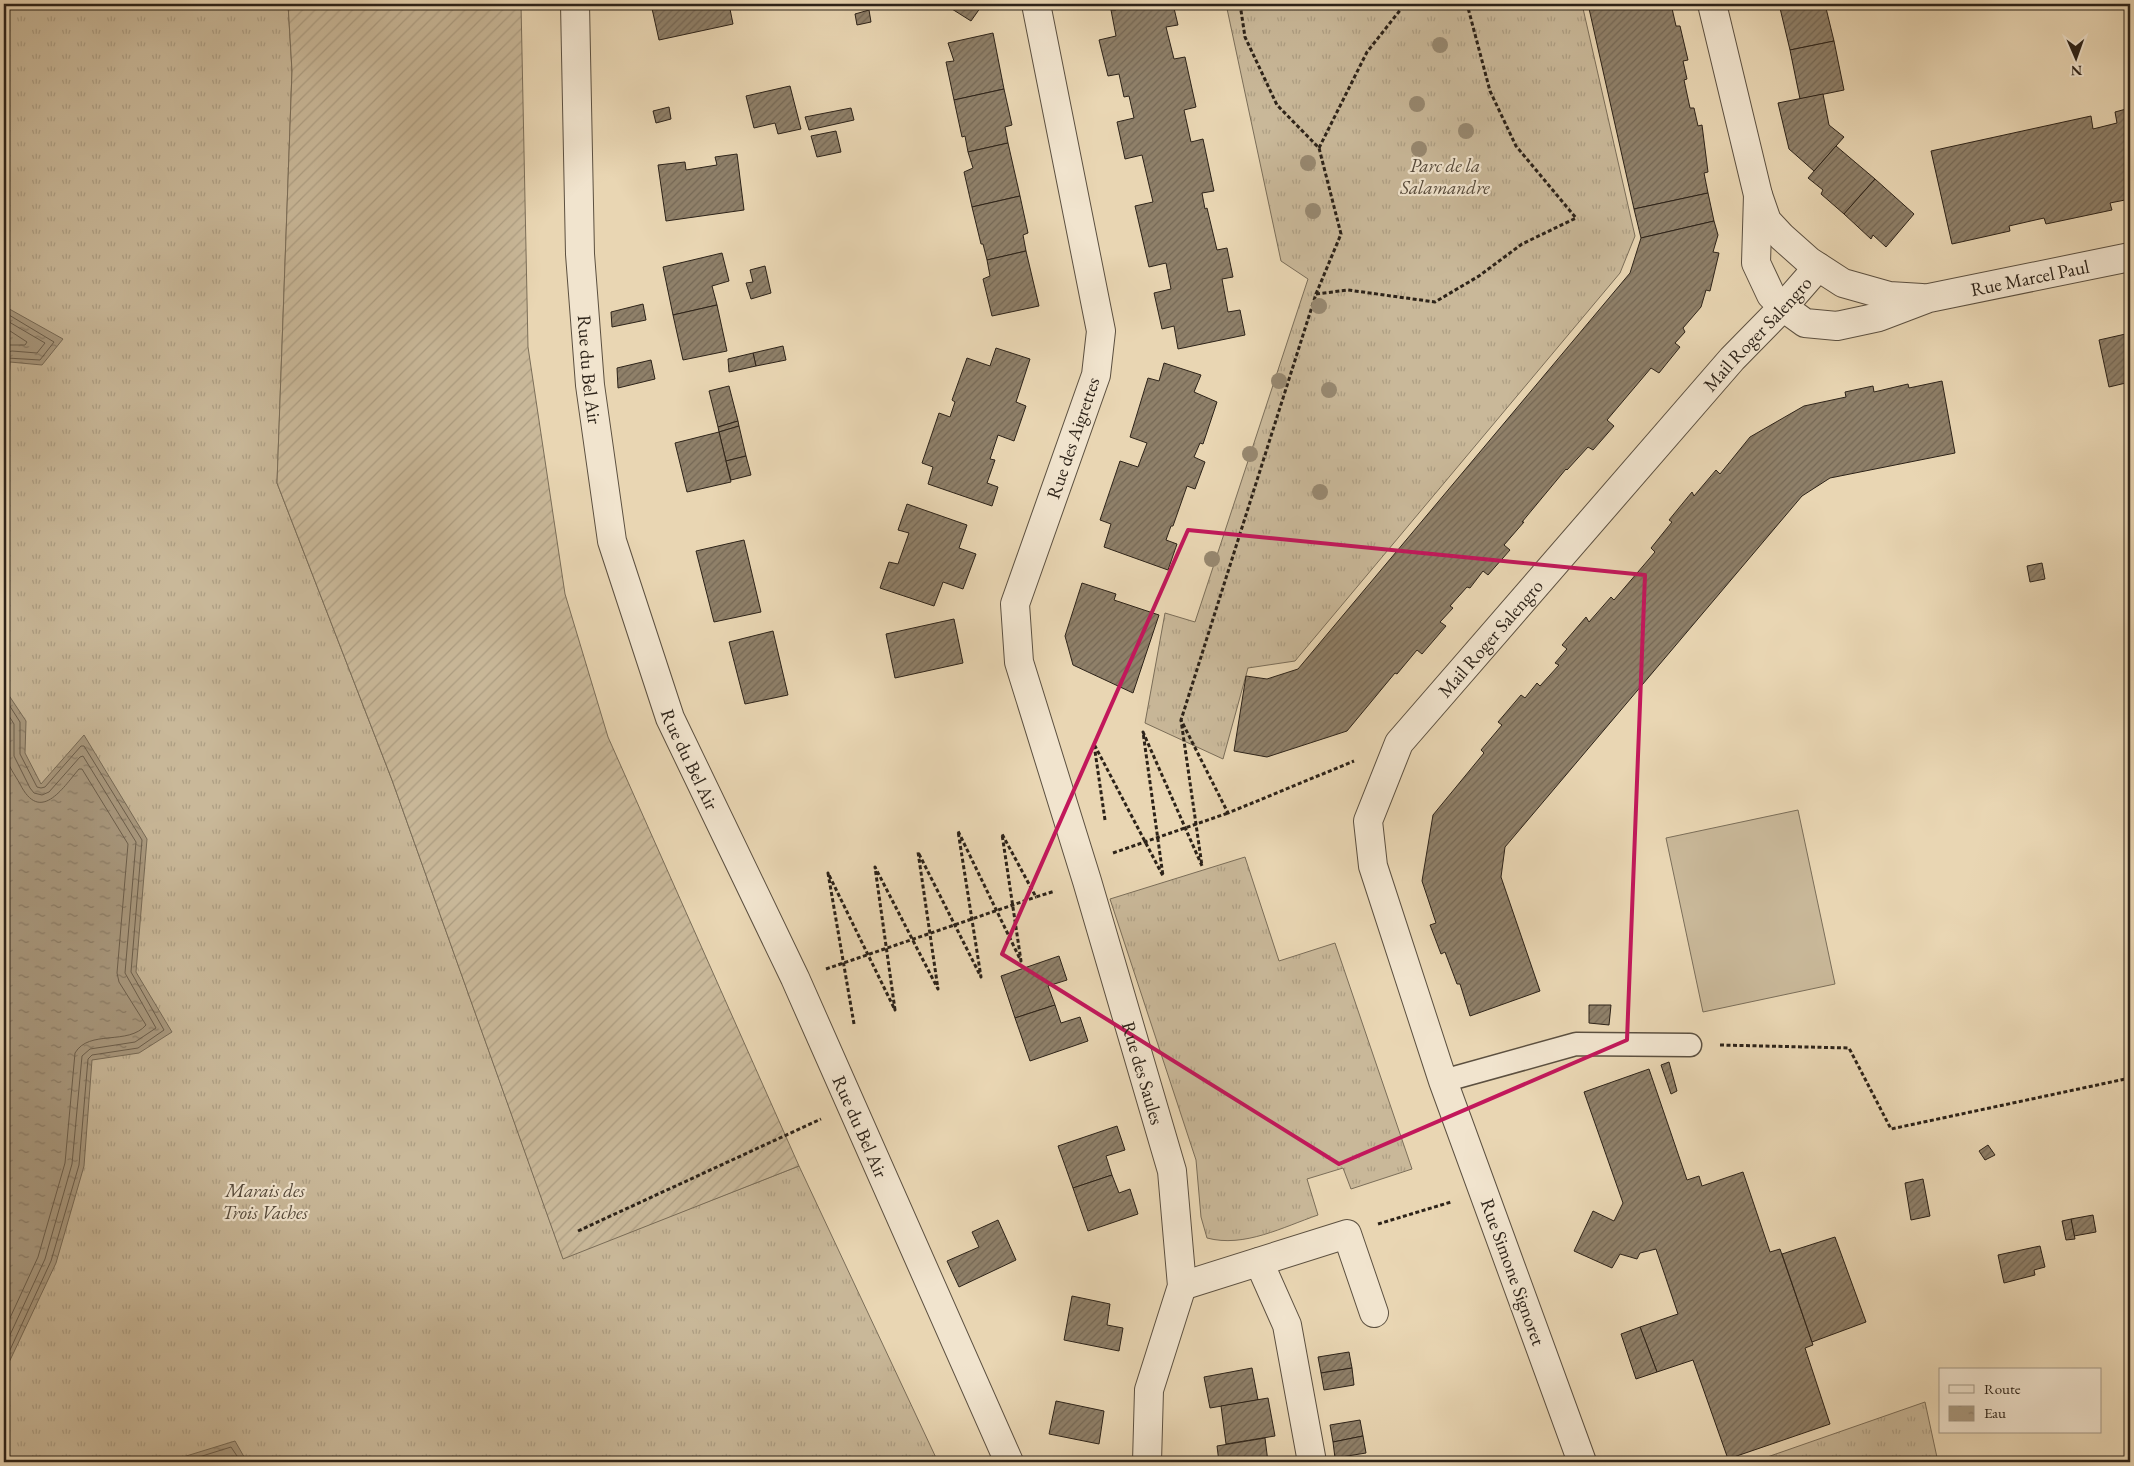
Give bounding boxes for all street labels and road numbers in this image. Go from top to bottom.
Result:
street label: Rue Marcel Paul [1968,253,2092,302]
street label: Mail Roger Salengro [1697,271,1817,396]
street label: Rue du Bel Air [572,314,608,426]
street label: Rue des Aigrettes [1040,374,1106,502]
street label: Mail Roger Salengro [1432,574,1548,702]
street label: Rue du Bel Air [655,706,725,815]
street label: Rue des Saules [1116,1018,1170,1127]
street label: Rue du Bel Air [827,1071,894,1182]
street label: Rue Simone Signoret [1475,1195,1551,1349]

